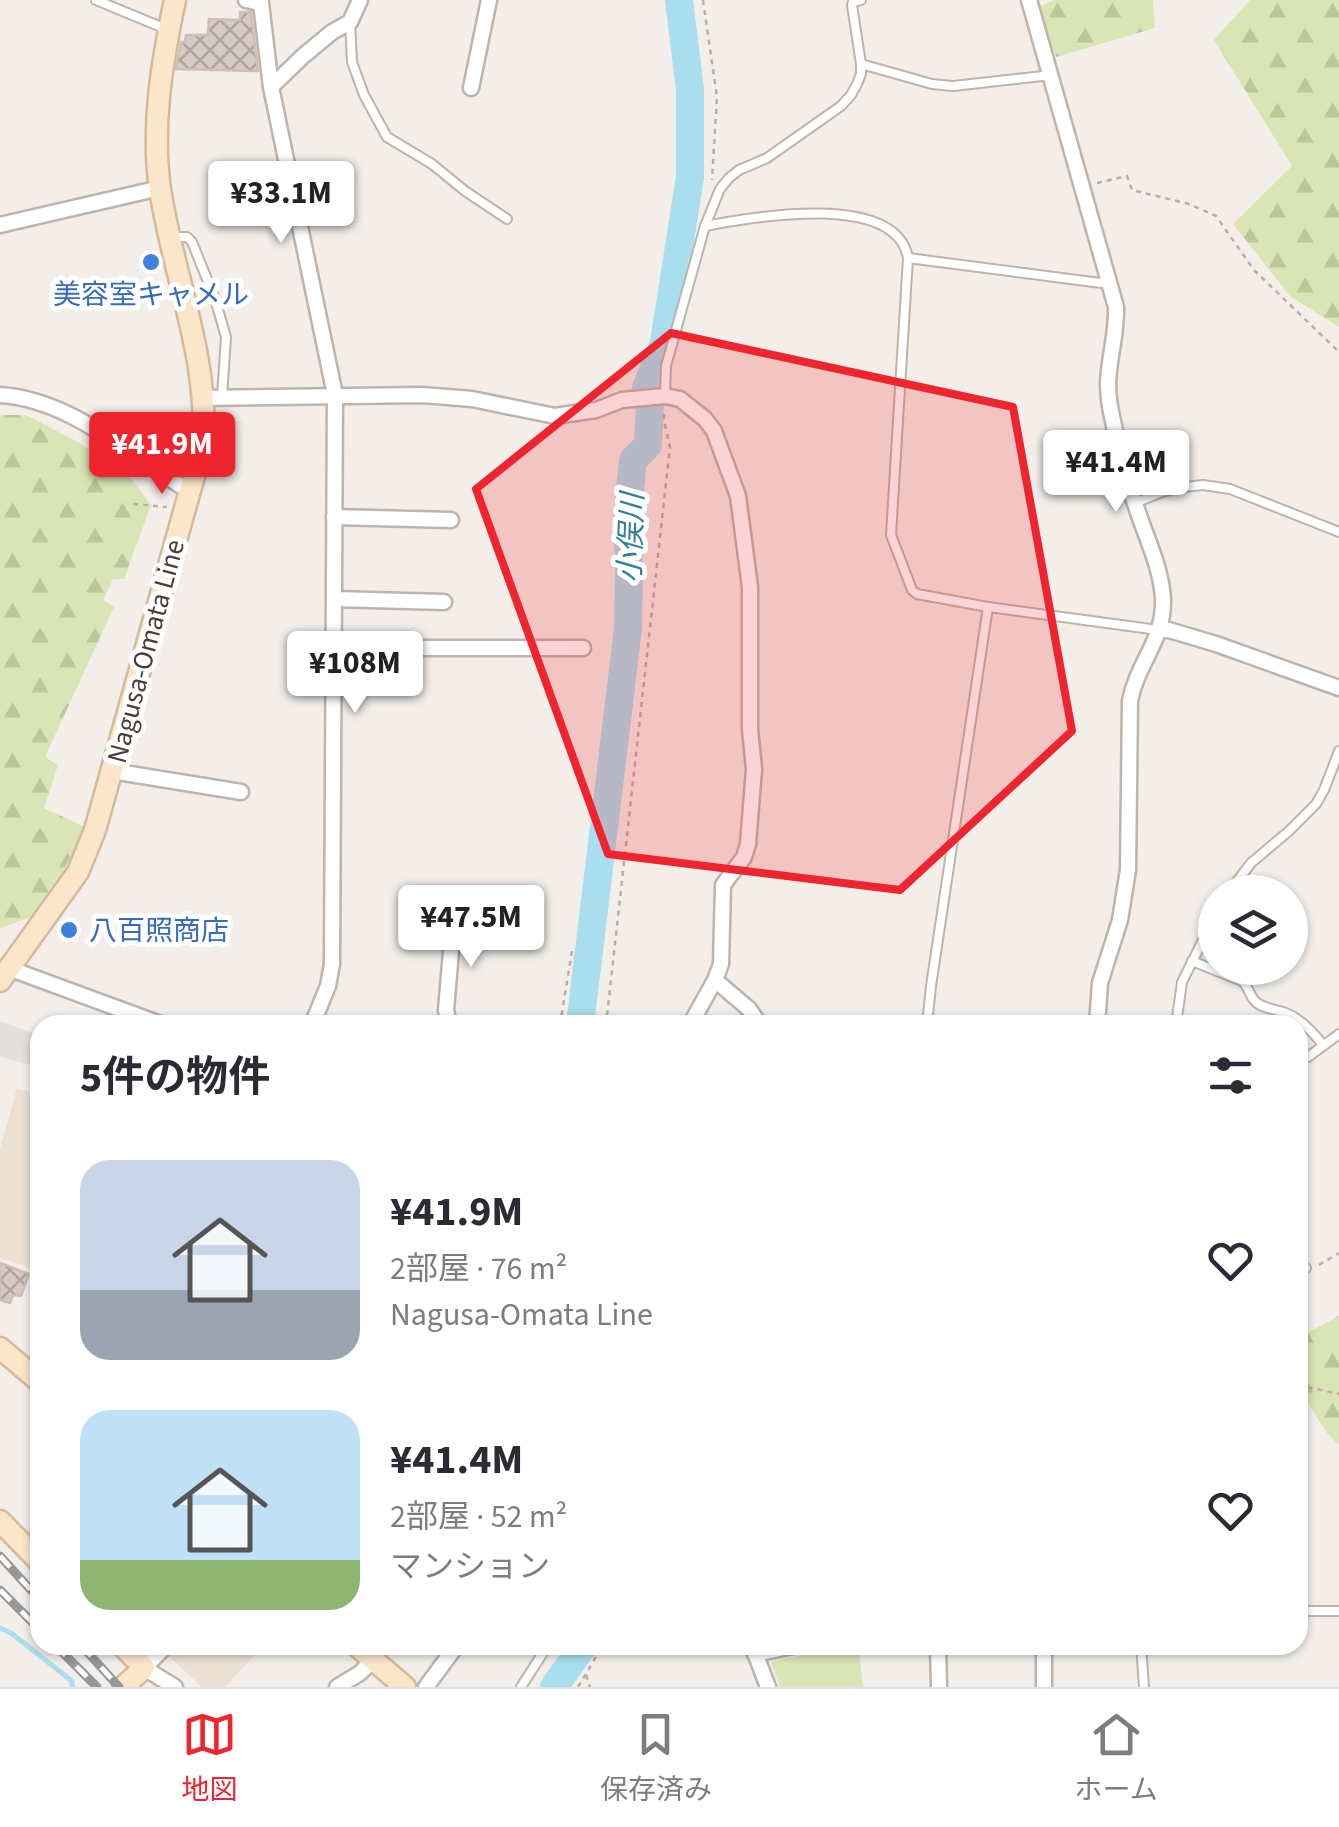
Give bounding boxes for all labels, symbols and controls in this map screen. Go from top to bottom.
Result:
pin: ¥33.1M [200,161,362,246]
text: ¥33.1M [230,170,332,216]
marker: 美容室キャメル [140,251,162,273]
place label: 美容室キャメル [53,275,249,315]
pin: ¥41.9M [81,412,243,497]
text: ¥41.9M [111,421,213,467]
pin: ¥41.4M [1035,430,1197,515]
text: ¥41.4M [1065,439,1167,485]
water label: 小俣川 [608,489,655,584]
street label: Nagusa-Omata Line [97,535,195,767]
pin: ¥108M [285,631,425,716]
text: ¥108M [309,640,401,686]
map controls [1198,875,1308,985]
button: layers [1198,875,1308,985]
pin: ¥47.5M [390,885,552,970]
text: ¥47.5M [420,894,522,940]
place label: 八百照商店 [89,911,229,951]
marker: 八百照商店 [58,919,80,941]
text: 5件の物件 [80,1048,270,1108]
icon: filters [1203,1048,1258,1103]
text: ¥41.9M [390,1182,523,1242]
icon: home [160,1200,280,1320]
icon: heart [1203,1233,1258,1288]
text: 2部屋 · 76 m² [390,1246,567,1292]
text: Nagusa-Omata Line [390,1292,653,1338]
text: ¥41.4M [390,1430,523,1490]
icon: home [160,1450,280,1570]
icon: heart [1203,1483,1258,1538]
text: 2部屋 · 52 m² [390,1494,567,1540]
text: マンション [390,1544,550,1590]
tab: 地図 [181,1707,237,1810]
tab: 保存済み [600,1707,712,1810]
tab: ホーム [1075,1707,1158,1810]

